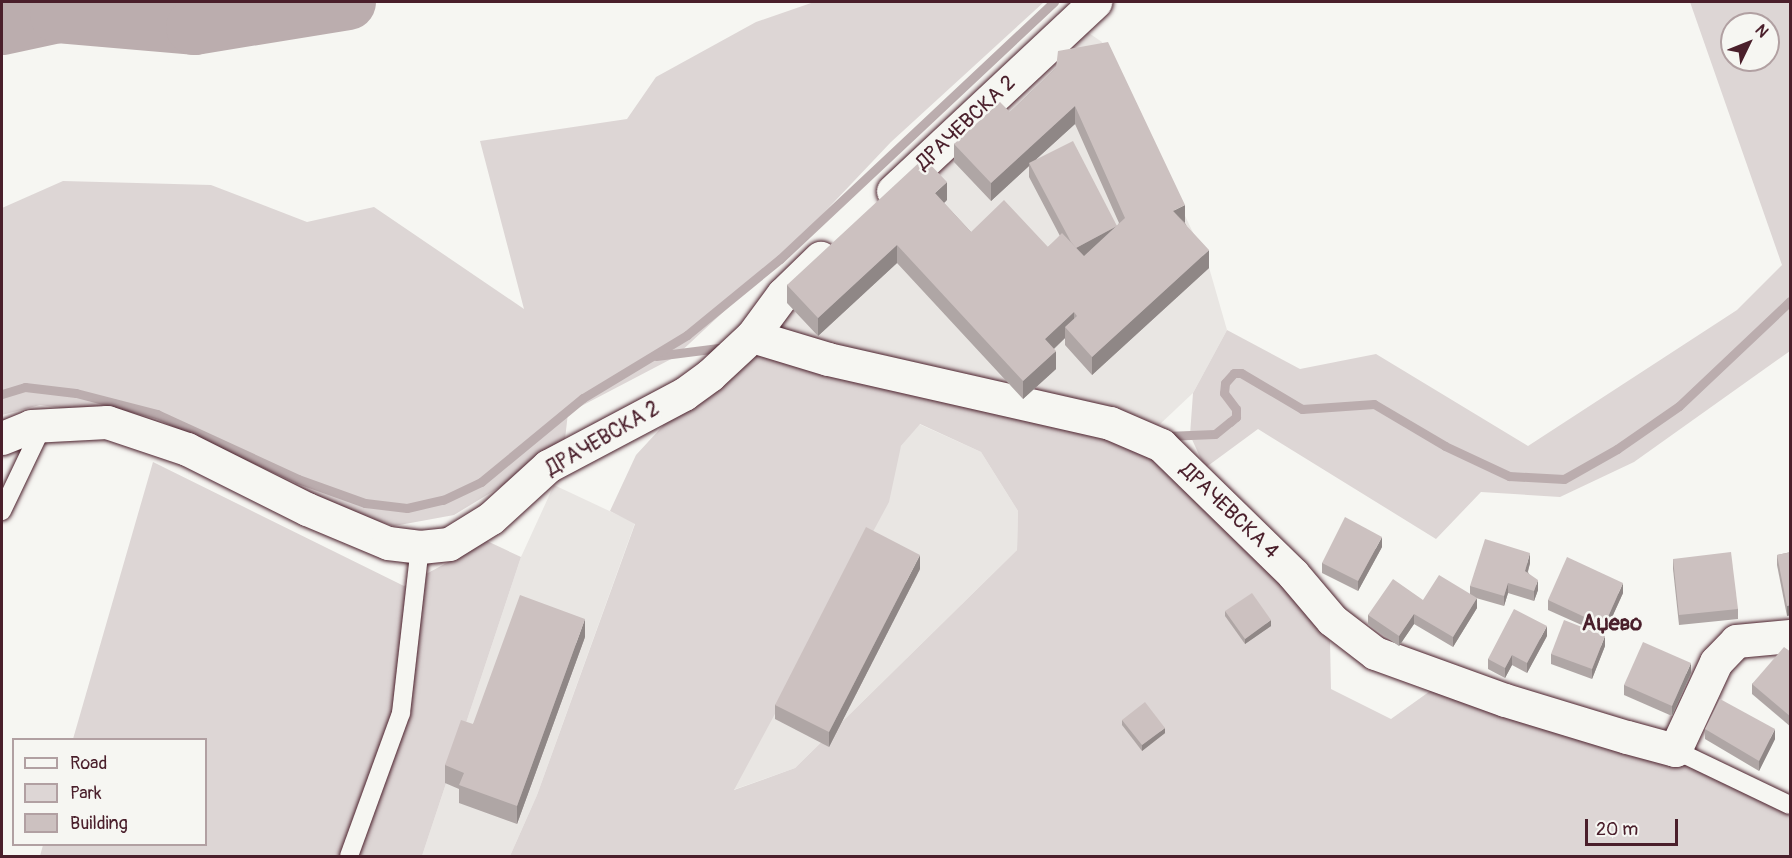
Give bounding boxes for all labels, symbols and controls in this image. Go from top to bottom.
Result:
north arrow [1720,12,1780,72]
text: N [1751,20,1773,42]
street label: ДРАЧЕВСКА 2 [911,70,1021,176]
street label: ДРАЧЕВСКА 2 [542,396,664,482]
street label: ДРАЧЕВСКА 4 [1174,458,1284,564]
district label: Аџево [1582,611,1642,637]
legend [12,738,207,846]
text: Road [70,752,107,775]
text: Park [70,782,102,805]
scale bar [1588,807,1681,845]
text: Building [70,812,128,835]
text: 20 m [1596,818,1638,841]

